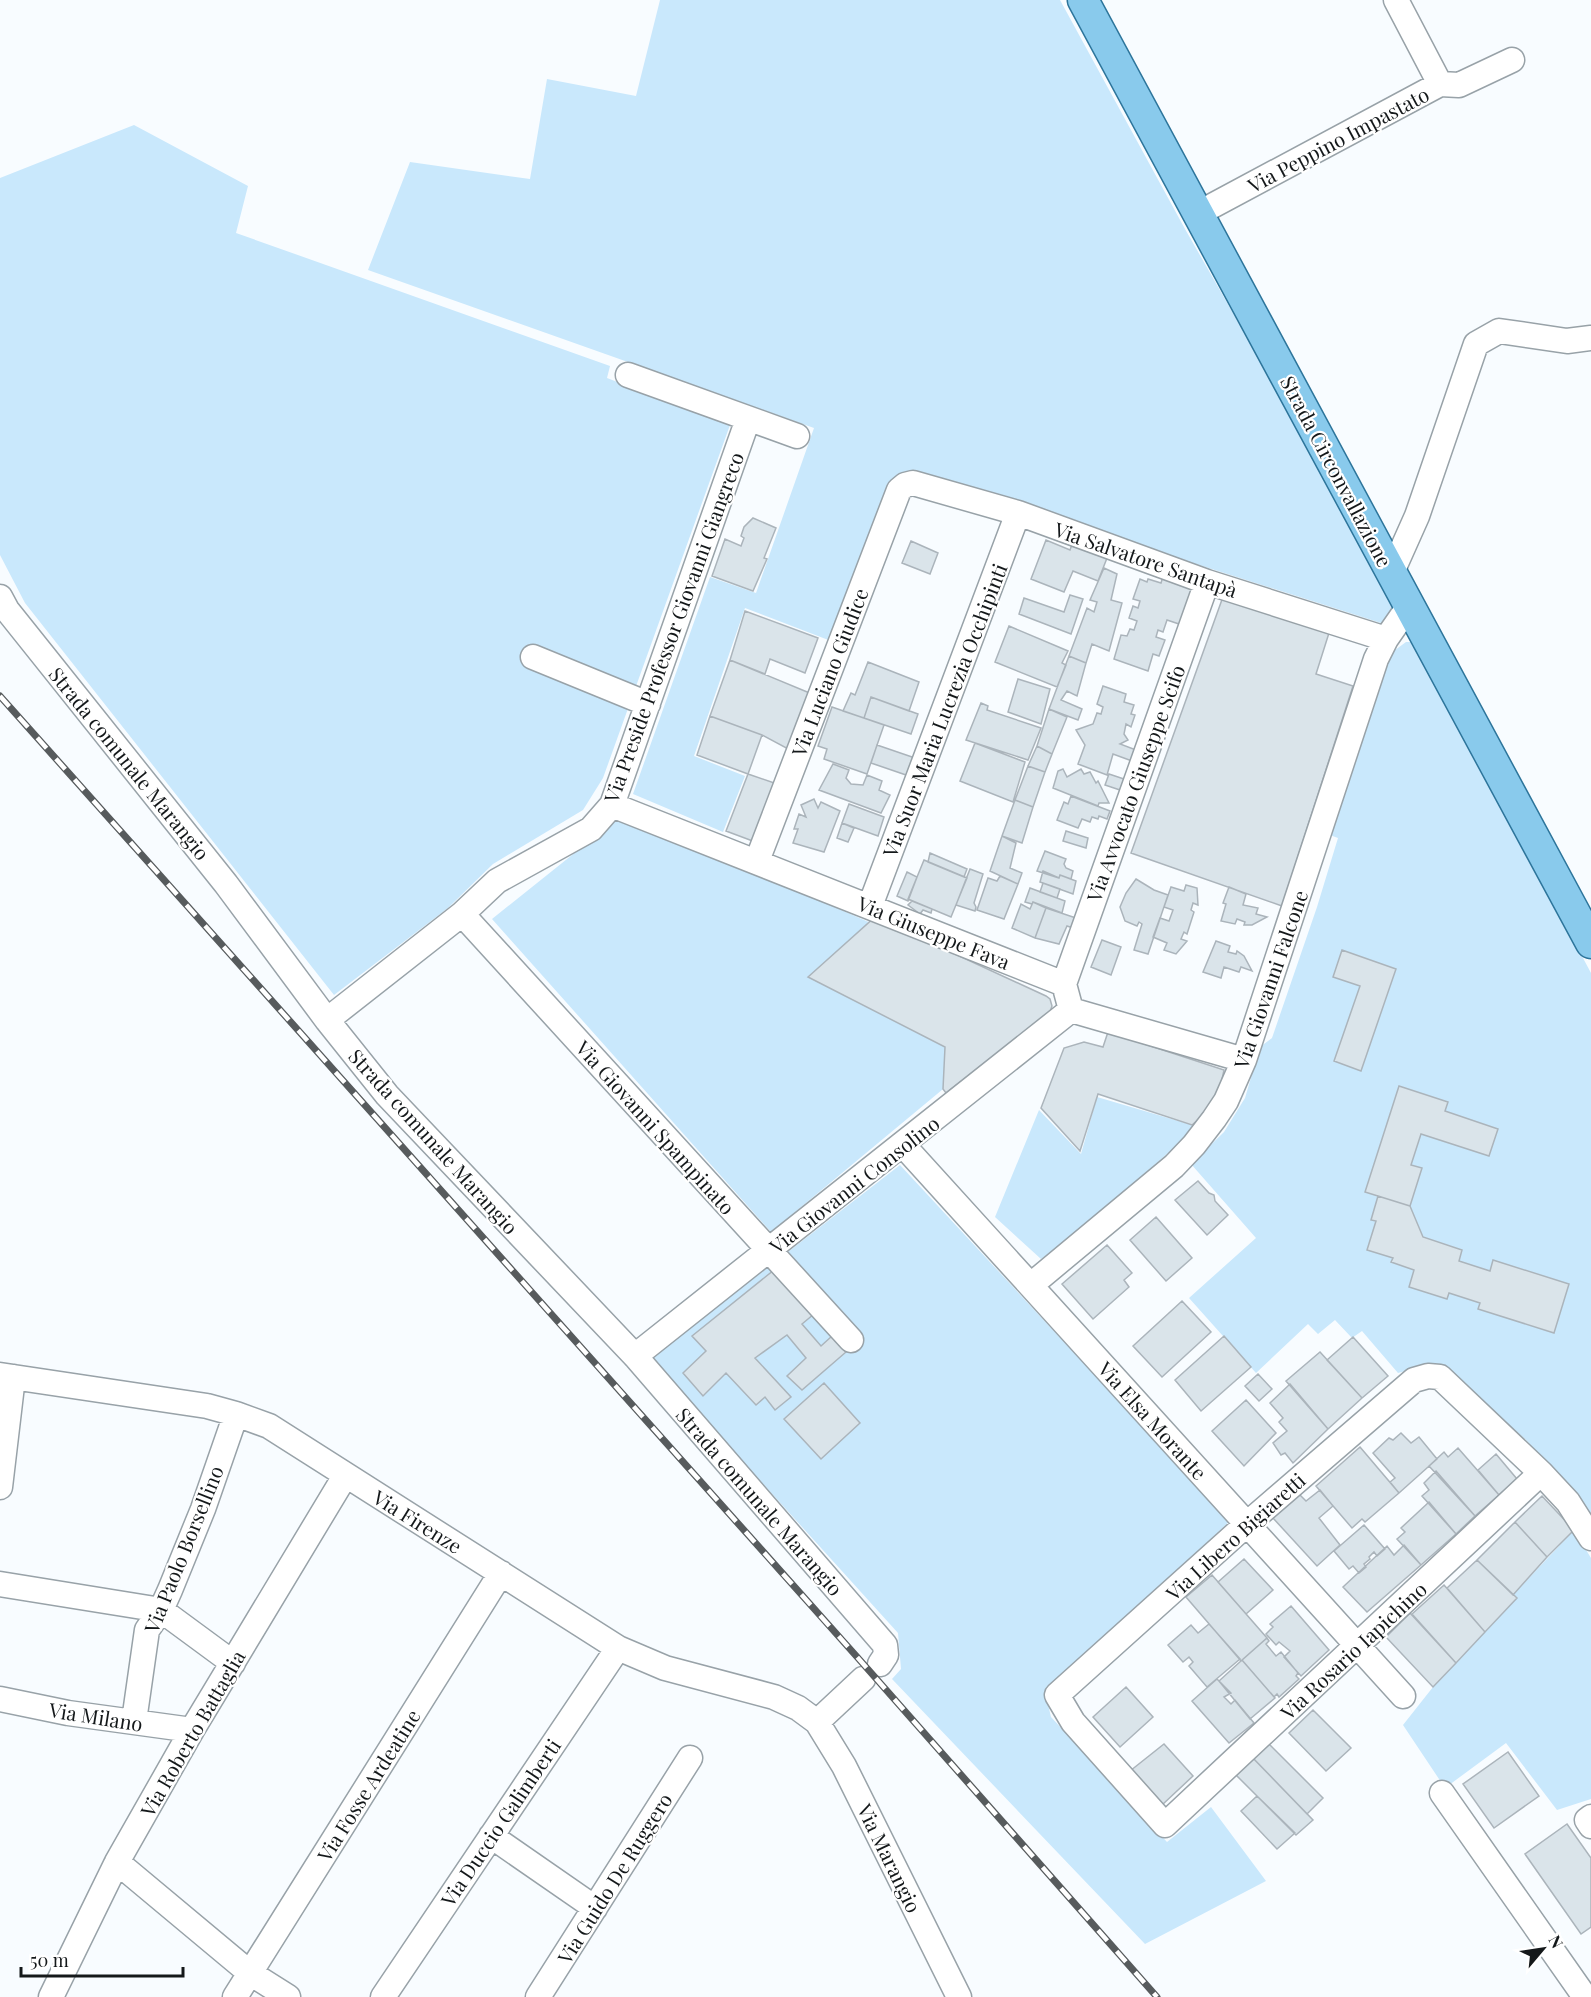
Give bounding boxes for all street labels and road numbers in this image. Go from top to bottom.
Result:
street label: Via Peppino Impastato [1242,80,1433,199]
street label: Strada Circonvallazione [1275,371,1399,571]
street label: Via Preside Professor Giovanni Giangreco [597,448,749,807]
street label: Via Salvatore Santapà [1050,515,1241,603]
street label: Via Suor Maria Lucrezia Occhipinti [875,559,1013,862]
street label: Via Luciano Giudice [784,584,874,761]
street label: Strada comunale Marangio [44,661,216,865]
street label: Via Avvocato Giuseppe Scifo [1079,661,1190,906]
street label: Via Giovanni Falcone [1226,886,1313,1073]
street label: Via Giuseppe Fava [853,889,1014,975]
street label: Via Giovanni Spampinato [570,1034,741,1220]
street label: Strada comunale Marangio [343,1042,525,1240]
street label: Via Giovanni Consolino [763,1109,944,1259]
street label: Via Elsa Morante [1092,1354,1213,1485]
street label: Strada comunale Marangio [671,1401,849,1601]
street label: Via Paolo Borsellino [137,1461,229,1637]
street label: Via Libero Bigiaretti [1159,1466,1310,1606]
street label: Via Firenze [368,1483,468,1559]
street label: Via Rosario Iapichino [1273,1575,1432,1726]
street label: Via Roberto Battaglia [133,1645,251,1822]
street label: Via Milano [46,1695,145,1737]
street label: Via Fosse Ardeatine [310,1704,426,1867]
street label: Via Duccio Galimberti [433,1733,566,1912]
street label: Via Guido De Ruggero [550,1788,677,1969]
street label: Via Marangio [852,1798,928,1917]

